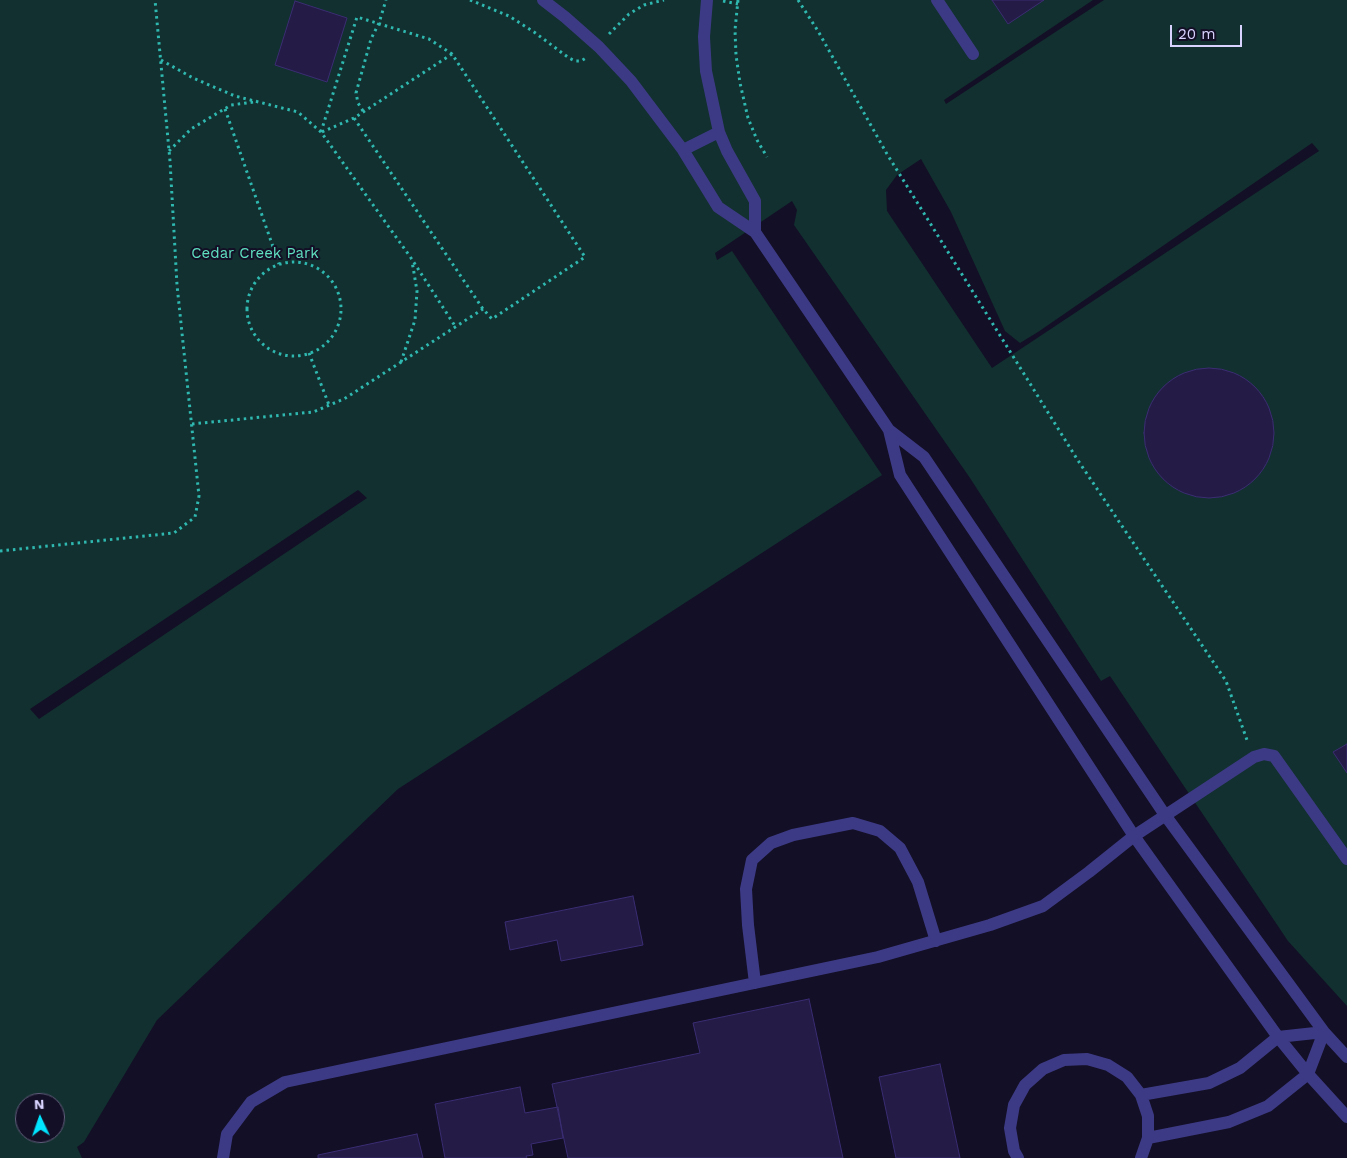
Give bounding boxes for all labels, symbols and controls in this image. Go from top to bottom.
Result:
scale bar [1172,15,1244,47]
text: 20 m [1178,25,1216,43]
park label: Cedar Creek Park [191,245,319,263]
north arrow [15,1093,65,1143]
text: N [34,1096,45,1112]

